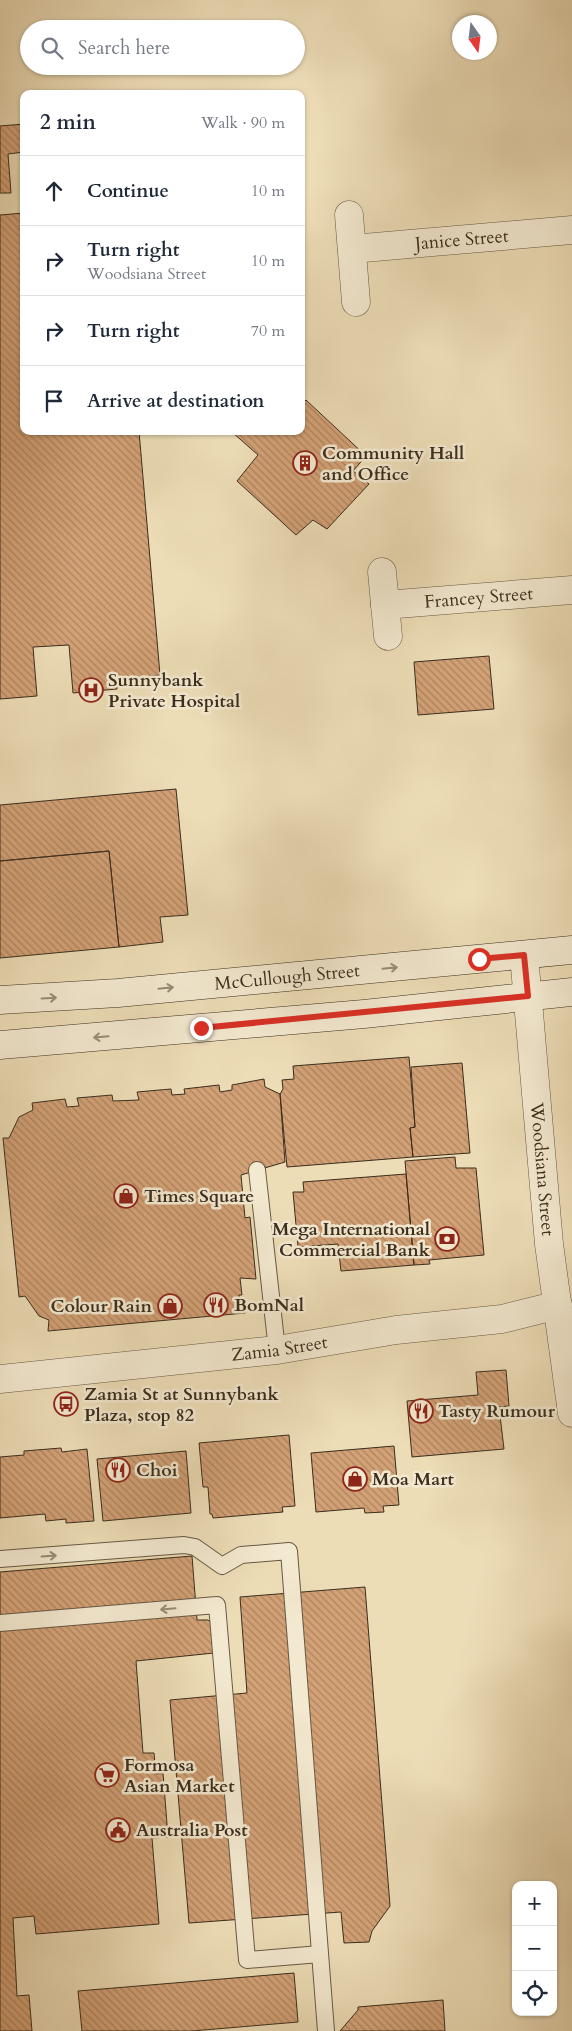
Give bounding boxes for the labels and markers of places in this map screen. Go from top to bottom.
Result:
place label: Community Hall and Office [322,441,464,487]
building icon: Community Hall and Office [292,450,318,476]
place label: Sunnybank Private Hospital [108,668,240,714]
hospital icon: Sunnybank Private Hospital [78,677,104,703]
shop icon: Times Square [113,1183,139,1209]
place label: Times Square [144,1184,254,1209]
place label: Mega International Commercial Bank [272,1217,431,1263]
bank icon: Mega International Commercial Bank [434,1226,460,1252]
restaurant icon: BomNal [203,1292,229,1318]
shop icon: Colour Rain [157,1293,183,1319]
place label: BomNal [234,1293,304,1318]
place label: Colour Rain [50,1294,152,1319]
place label: Zamia St at Sunnybank Plaza, stop 82 [84,1382,280,1428]
bus stop icon: Zamia St at Sunnybank Plaza, stop 82 [53,1391,79,1417]
restaurant icon: Tasty Rumour [408,1398,434,1424]
place label: Tasty Rumour [438,1399,556,1424]
restaurant icon: Choi [105,1457,131,1483]
place label: Choi [136,1458,178,1483]
shop icon: Moa Mart [342,1466,368,1492]
place label: Moa Mart [372,1467,454,1492]
place label: Formosa Asian Market [124,1753,235,1799]
supermarket icon: Formosa Asian Market [94,1762,120,1788]
public building icon: Australia Post [105,1817,131,1843]
place label: Australia Post [136,1818,248,1843]

